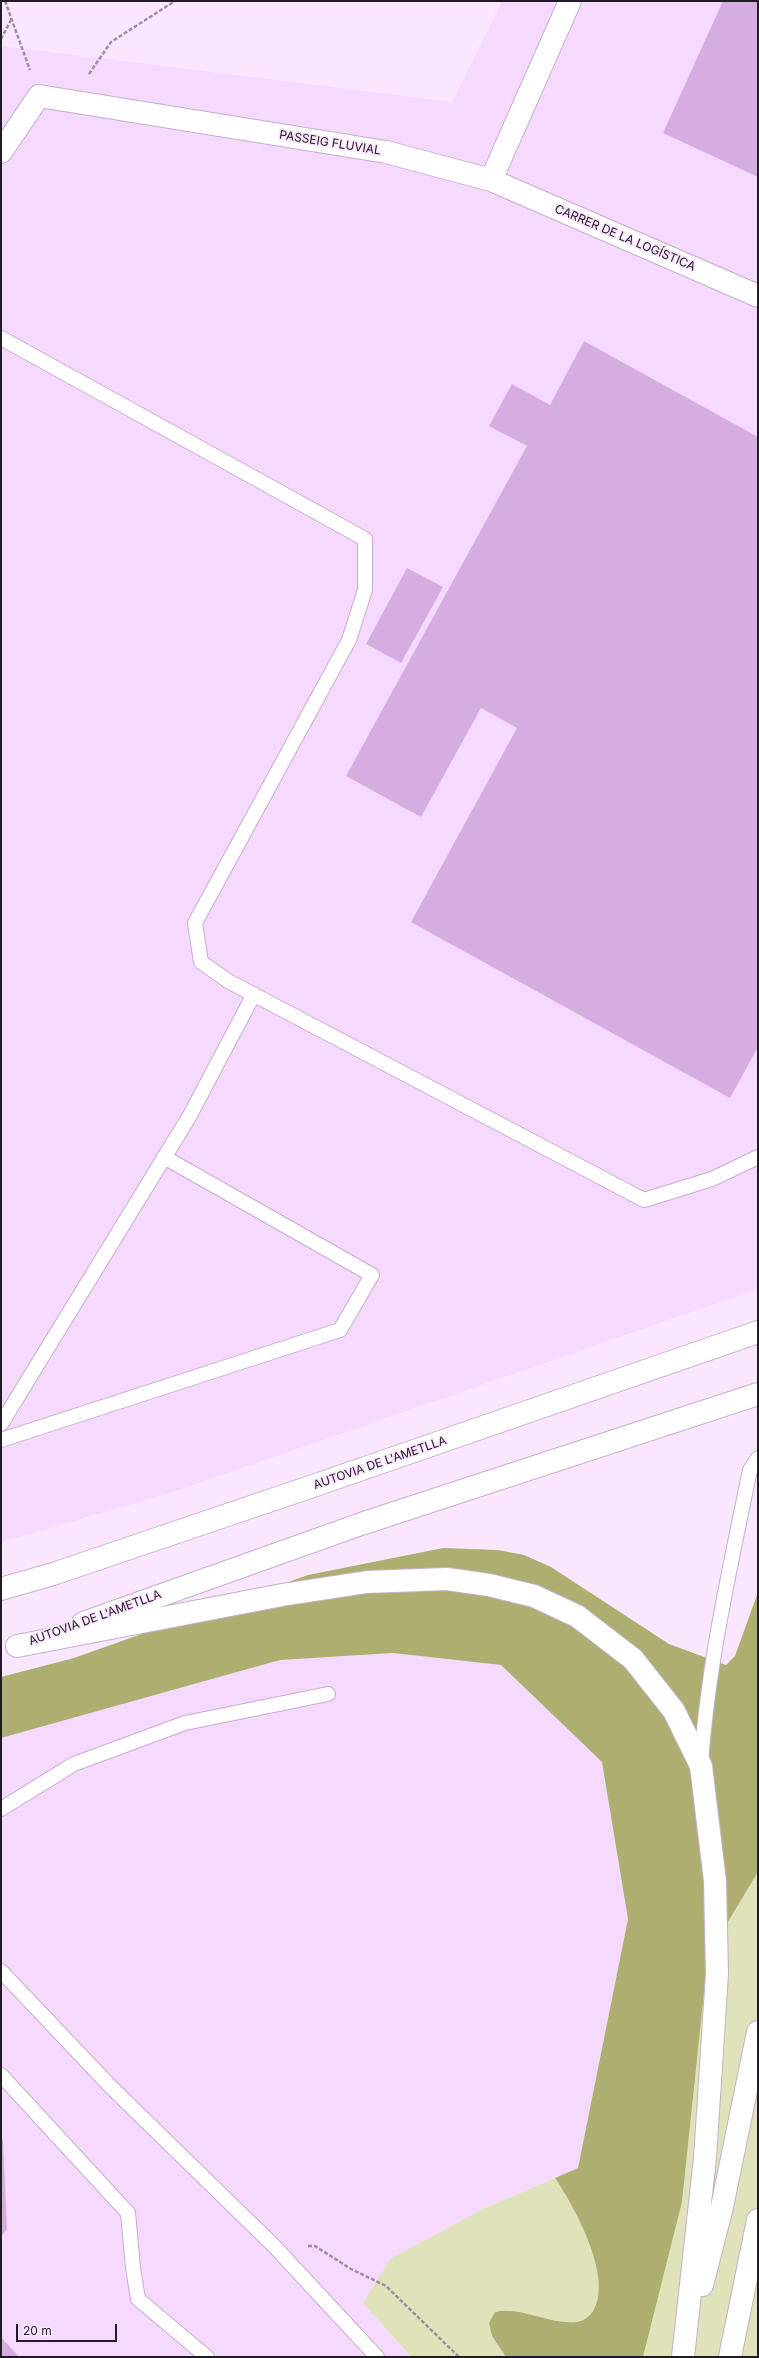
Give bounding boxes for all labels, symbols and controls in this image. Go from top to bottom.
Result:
street label: PASSEIG FLUVIAL [278,128,382,158]
street label: CARRER DE LA LOGÍSTICA [552,202,698,274]
street label: AUTOVIA DE L'AMETLLA [312,1433,448,1493]
street label: AUTOVIA DE L'AMETLLA [27,1587,163,1649]
scale bar [18,2316,119,2342]
text: 20 m [23,2323,52,2338]

